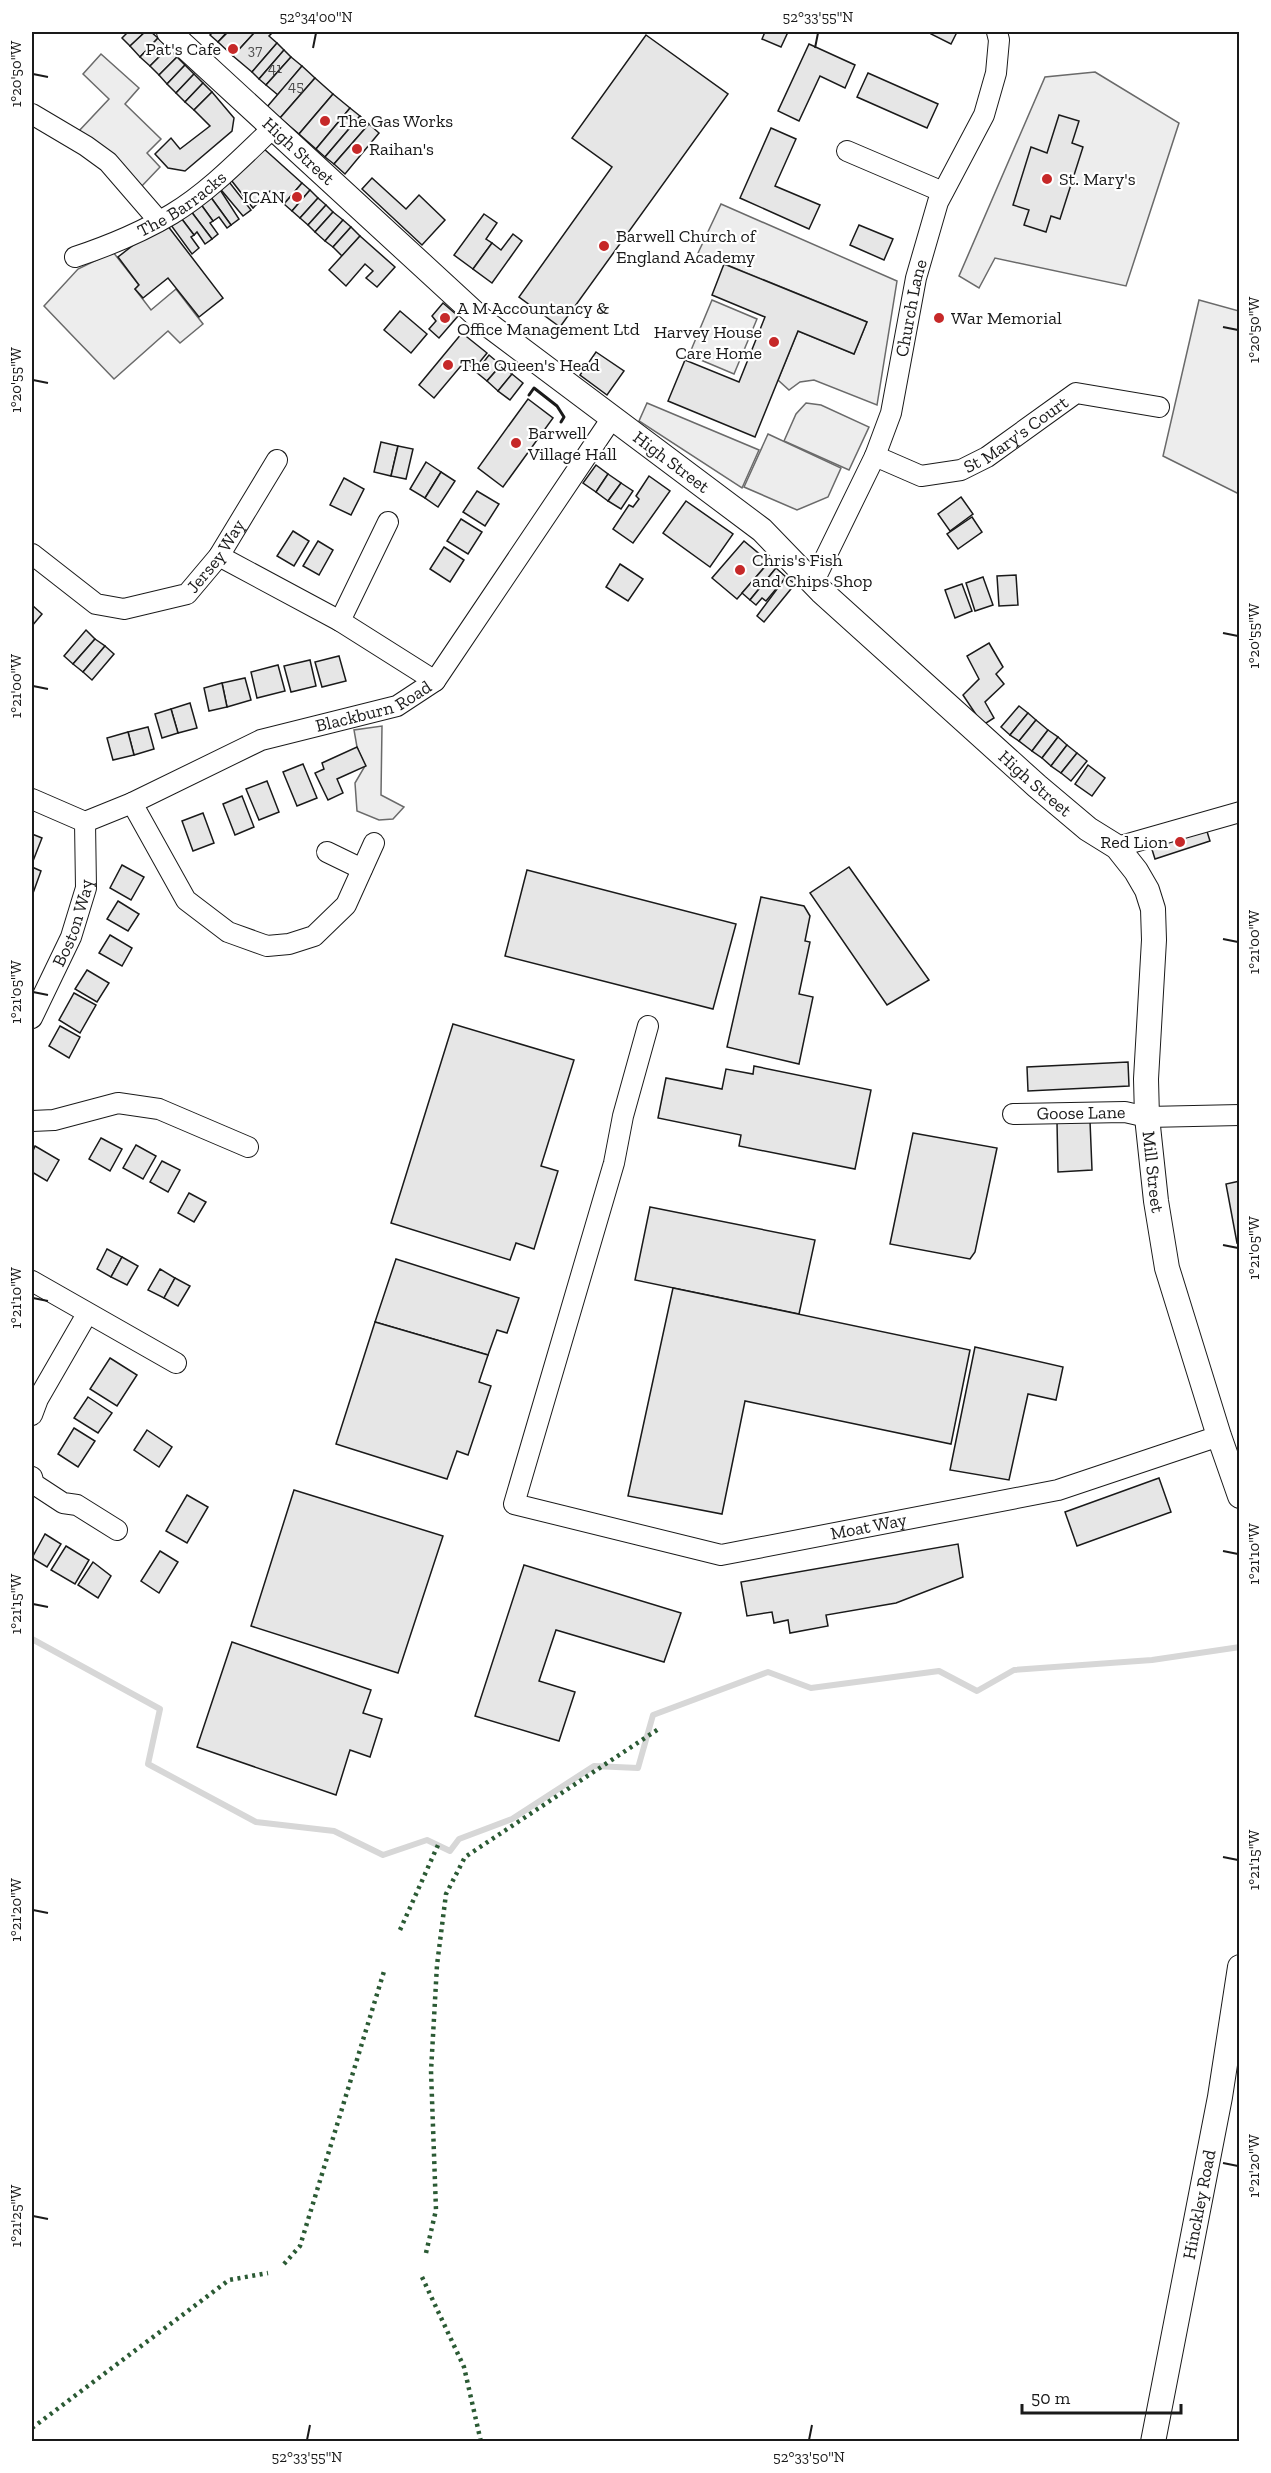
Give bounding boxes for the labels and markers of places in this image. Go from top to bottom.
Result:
place label: Pat's Cafe [146,38,221,60]
marker: Pat's Cafe [226,42,240,56]
place label: The Gas Works [337,110,453,132]
marker: The Gas Works [318,114,332,128]
place label: Raihan's [369,138,434,160]
marker: Raihan's [350,142,364,156]
place label: St. Mary's [1059,168,1136,190]
marker: St. Mary's [1040,172,1054,186]
place label: ICAN [243,186,285,208]
marker: ICAN [290,190,304,204]
place label: Barwell Church of England Academy [616,225,757,268]
marker: Barwell Church of England Academy [597,239,611,253]
place label: A M Accountancy & Office Management Ltd [457,297,640,340]
place label: War Memorial [951,307,1062,329]
marker: A M Accountancy & Office Management Ltd [438,311,452,325]
marker: War Memorial [932,311,946,325]
place label: Harvey House Care Home [654,321,762,364]
marker: Harvey House Care Home [767,335,781,349]
place label: The Queen's Head [460,354,600,376]
marker: The Queen's Head [441,358,455,372]
place label: Barwell Village Hall [527,422,617,465]
marker: Barwell Village Hall [509,436,523,450]
place label: Chris's Fish and Chips Shop [752,549,873,592]
marker: Chris's Fish and Chips Shop [733,563,747,577]
place label: Red Lion [1100,831,1169,853]
marker: Red Lion [1173,835,1187,849]

